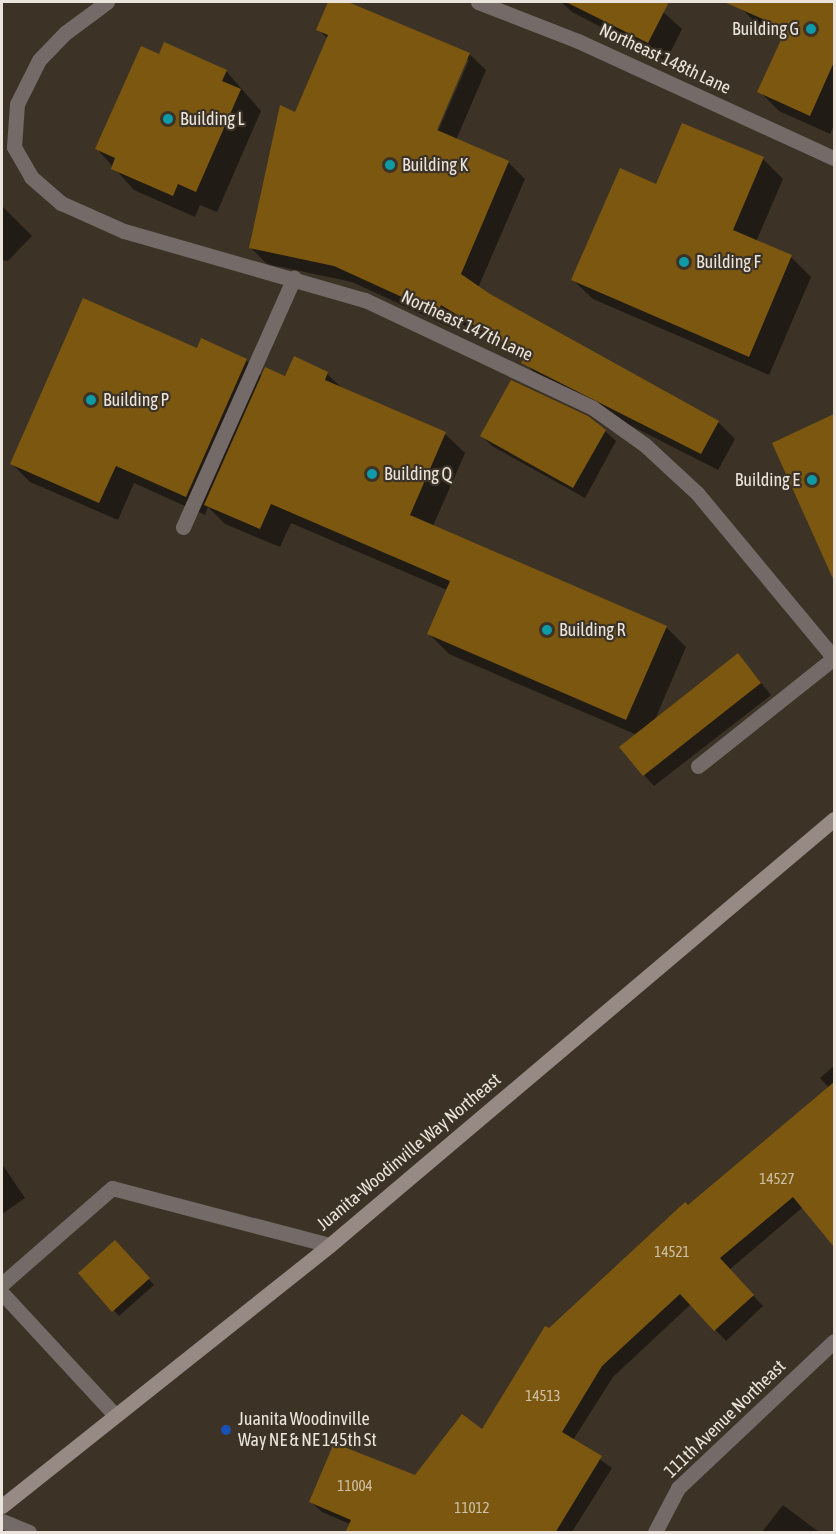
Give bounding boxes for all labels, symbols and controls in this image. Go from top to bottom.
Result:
place label: Building G [732,18,799,40]
street label: Northeast 148th Lane [596,19,734,99]
marker: Building G [804,22,818,36]
place label: Building L [180,108,245,130]
marker: Building L [161,112,175,126]
place label: Building K [402,154,468,176]
marker: Building K [383,158,397,172]
place label: Building F [696,251,761,273]
marker: Building F [677,255,691,269]
street label: Northeast 147th Lane [398,286,536,366]
place label: Building P [103,389,169,411]
marker: Building P [84,393,98,407]
place label: Building Q [384,463,452,485]
marker: Building Q [365,467,379,481]
place label: Building E [735,469,800,491]
marker: Building E [805,473,819,487]
place label: Building R [559,619,626,641]
marker: Building R [540,623,554,637]
street label: Juanita-Woodinville Way Northeast [313,1069,505,1235]
house number: 14527 [759,1170,795,1188]
house number: 14521 [654,1243,690,1261]
street label: 111th Avenue Northeast [660,1356,790,1482]
house number: 14513 [525,1387,561,1405]
place label: Juanita Woodinville Way NE & NE 145th St [238,1409,377,1452]
marker: Juanita Woodinville Way NE & NE 145th St [219,1423,233,1437]
house number: 11004 [337,1477,373,1495]
house number: 11012 [454,1499,490,1517]

